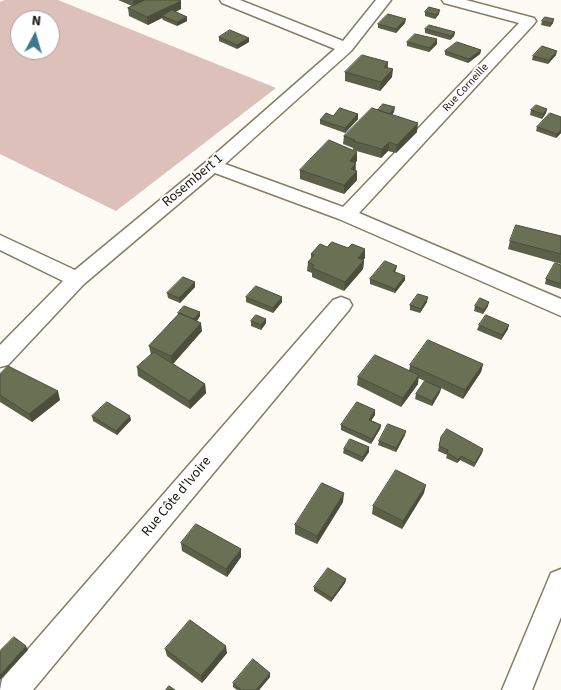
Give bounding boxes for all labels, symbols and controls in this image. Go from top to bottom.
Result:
north arrow [10,10,60,60]
text: N [31,11,42,32]
street label: Rue Corneille [440,61,492,115]
street label: Rosembert 1 [159,151,227,211]
street label: Rue Côte d'Ivoire [139,454,215,540]

